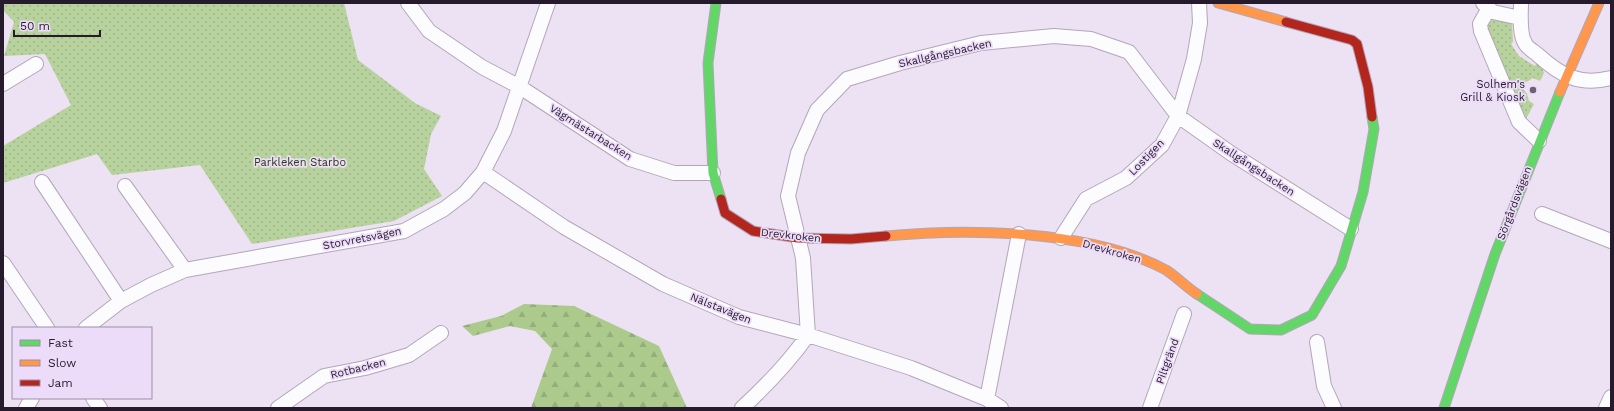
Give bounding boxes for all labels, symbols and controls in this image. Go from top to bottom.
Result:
scale bar [14,12,100,38]
text: 50 m [20,19,50,33]
street label: Skallgångsbacken [897,36,993,71]
place label: Solhem's Grill & Kiosk [1460,78,1525,104]
marker: Solhem's Grill & Kiosk [1528,85,1538,95]
street label: Vägmästarbacken [547,102,634,163]
street label: Skallgångsbacken [1210,136,1297,199]
street label: Lostigen [1126,137,1167,178]
park label: Parkleken Starbo [254,156,346,169]
street label: Sörgårdsvägen [1494,165,1534,242]
street label: Storvretsvägen [322,224,403,253]
street label: Drevkroken [760,226,822,245]
street label: Drevkroken [1081,237,1143,266]
street label: Nälstavägen [688,290,753,327]
legend [12,327,152,399]
text: Fast [48,336,73,350]
street label: Piltgränd [1153,337,1182,386]
street label: Rotbacken [329,355,387,382]
text: Slow [48,356,76,370]
text: Jam [48,376,73,390]

